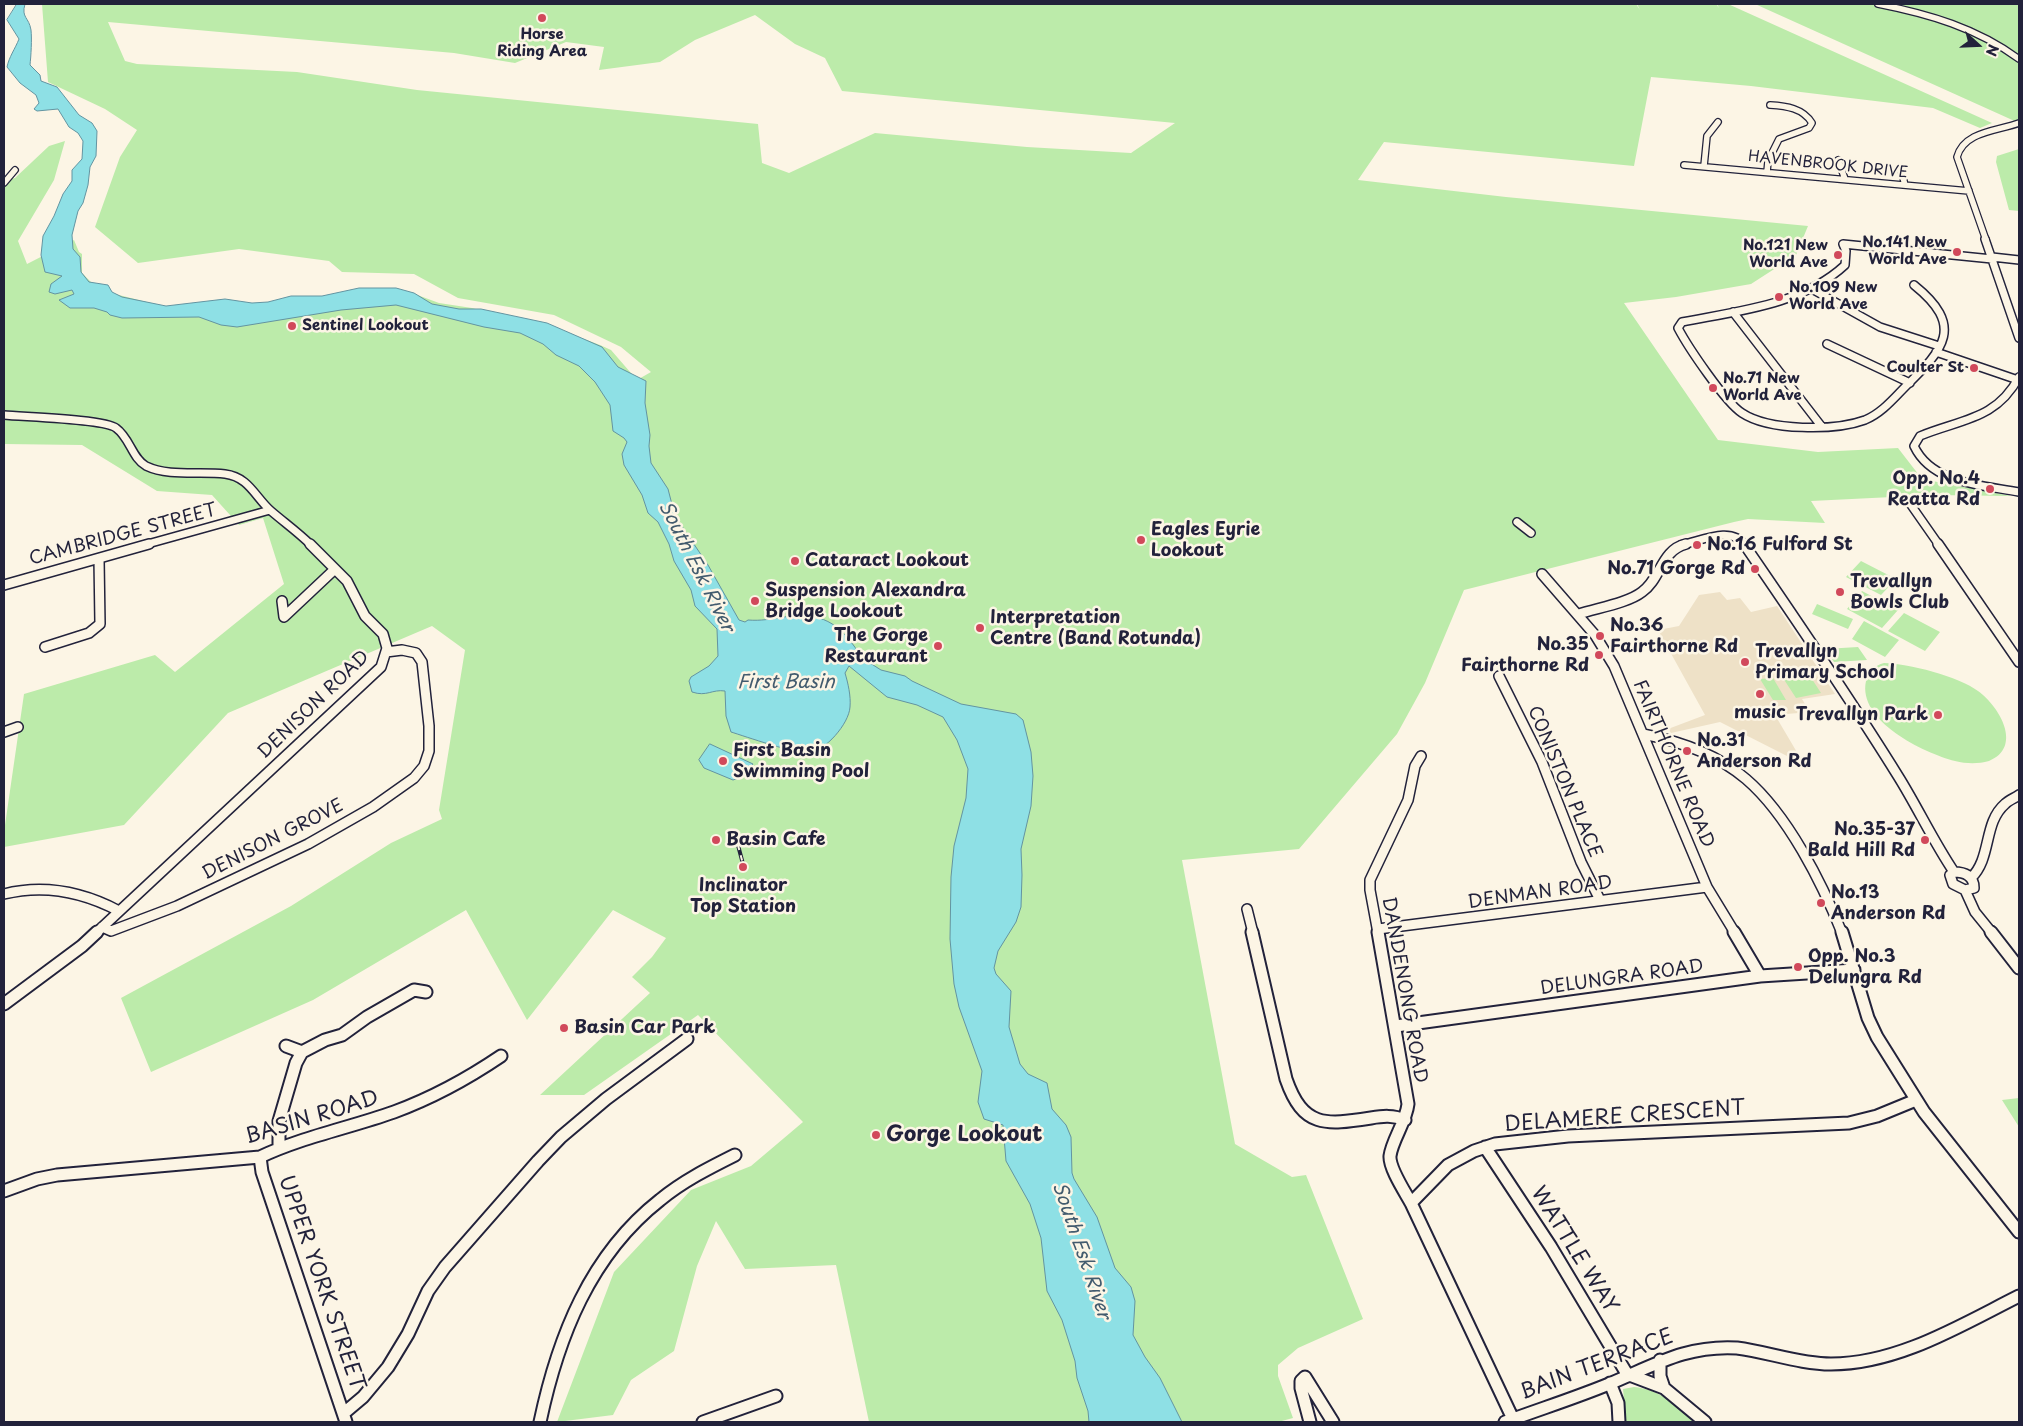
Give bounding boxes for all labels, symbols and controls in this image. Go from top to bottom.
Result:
marker: Horse Riding Area [536,12,548,24]
north arrow [1953,20,2003,70]
place label: Horse Riding Area [497,26,587,61]
text: N [1981,41,2004,59]
street label: HAVENBROOK DRIVE [1747,148,1909,182]
place label: No.141 New World Ave [1862,234,1947,269]
place label: No.121 New World Ave [1743,237,1828,272]
marker: No.141 New World Ave [1951,246,1963,258]
marker: No.121 New World Ave [1832,249,1844,261]
place label: No.109 New World Ave [1789,279,1877,314]
marker: No.109 New World Ave [1773,291,1785,303]
place label: Sentinel Lookout [302,317,429,335]
marker: Sentinel Lookout [286,320,298,332]
place label: Coulter St [1886,359,1964,377]
marker: Coulter St [1968,362,1980,374]
place label: No.71 New World Ave [1723,370,1802,405]
marker: No.71 New World Ave [1707,382,1719,394]
place label: Opp. No.4 Reatta Rd [1887,468,1980,510]
marker: Opp. No.4 Reatta Rd [1984,483,1996,495]
water label: South Esk River [653,498,739,636]
street label: CAMBRIDGE STREET [27,500,219,570]
place label: Eagles Eyrie Lookout [1151,519,1260,562]
marker: Eagles Eyrie Lookout [1135,534,1147,546]
place label: No.16 Fulford St [1707,534,1853,556]
marker: No.16 Fulford St [1691,539,1703,551]
place label: Cataract Lookout [805,550,969,572]
marker: Cataract Lookout [789,555,801,567]
place label: No.71 Gorge Rd [1607,558,1745,580]
marker: No.71 Gorge Rd [1749,563,1761,575]
place label: Trevallyn Bowls Club [1850,571,1949,614]
place label: Suspension Alexandra Bridge Lookout [765,580,966,622]
marker: Trevallyn Bowls Club [1834,586,1846,598]
marker: Suspension Alexandra Bridge Lookout [749,595,761,607]
place label: Interpretation Centre (Band Rotunda) [990,607,1201,650]
place label: No.36 Fairthorne Rd [1610,615,1738,658]
marker: Interpretation Centre (Band Rotunda) [974,622,986,634]
place label: The Gorge Restaurant [825,625,928,668]
marker: No.36 Fairthorne Rd [1594,630,1606,642]
place label: No.35 Fairthorne Rd [1461,634,1589,676]
marker: The Gorge Restaurant [932,640,944,652]
place label: Trevallyn Primary School [1755,641,1895,684]
street label: DENISON ROAD [254,646,374,764]
marker: No.35 Fairthorne Rd [1593,649,1605,661]
marker: Trevallyn Primary School [1739,656,1751,668]
water label: First Basin [737,672,835,694]
street label: FAIRTHORNE ROAD [1628,677,1718,851]
marker: music [1754,688,1766,700]
place label: music [1734,702,1786,724]
street label: CONISTON PLACE [1522,703,1606,861]
place label: Trevallyn Park [1796,704,1928,726]
marker: Trevallyn Park [1932,709,1944,721]
place label: No.31 Anderson Rd [1697,730,1812,772]
place label: First Basin Swimming Pool [733,740,869,782]
marker: No.31 Anderson Rd [1681,745,1693,757]
marker: First Basin Swimming Pool [717,755,729,767]
street label: DENISON GROVE [199,795,347,885]
place label: No.35-37 Bald Hill Rd [1808,819,1915,862]
place label: Basin Cafe [726,829,826,851]
marker: Basin Cafe [710,834,722,846]
marker: No.35-37 Bald Hill Rd [1919,834,1931,846]
marker: Inclinator Top Station [737,861,749,873]
street label: DENMAN ROAD [1466,872,1614,914]
place label: Inclinator Top Station [690,875,796,918]
place label: No.13 Anderson Rd [1831,882,1946,924]
street label: DANDENONG ROAD [1377,895,1431,1085]
marker: No.13 Anderson Rd [1815,897,1827,909]
place label: Opp. No.3 Delungra Rd [1808,946,1922,989]
street label: DELUNGRA ROAD [1539,956,1705,1000]
marker: Opp. No.3 Delungra Rd [1792,961,1804,973]
place label: Basin Car Park [574,1017,715,1039]
marker: Basin Car Park [558,1022,570,1034]
street label: BASIN ROAD [242,1086,382,1150]
street label: DELAMERE CRESCENT [1504,1096,1746,1138]
place label: Gorge Lookout [886,1122,1042,1148]
marker: Gorge Lookout [870,1129,882,1141]
street label: UPPER YORK STREET [272,1172,370,1394]
water label: South Esk River [1047,1180,1115,1322]
street label: WATTLE WAY [1525,1182,1623,1318]
street label: BAIN TERRACE [1517,1324,1677,1406]

